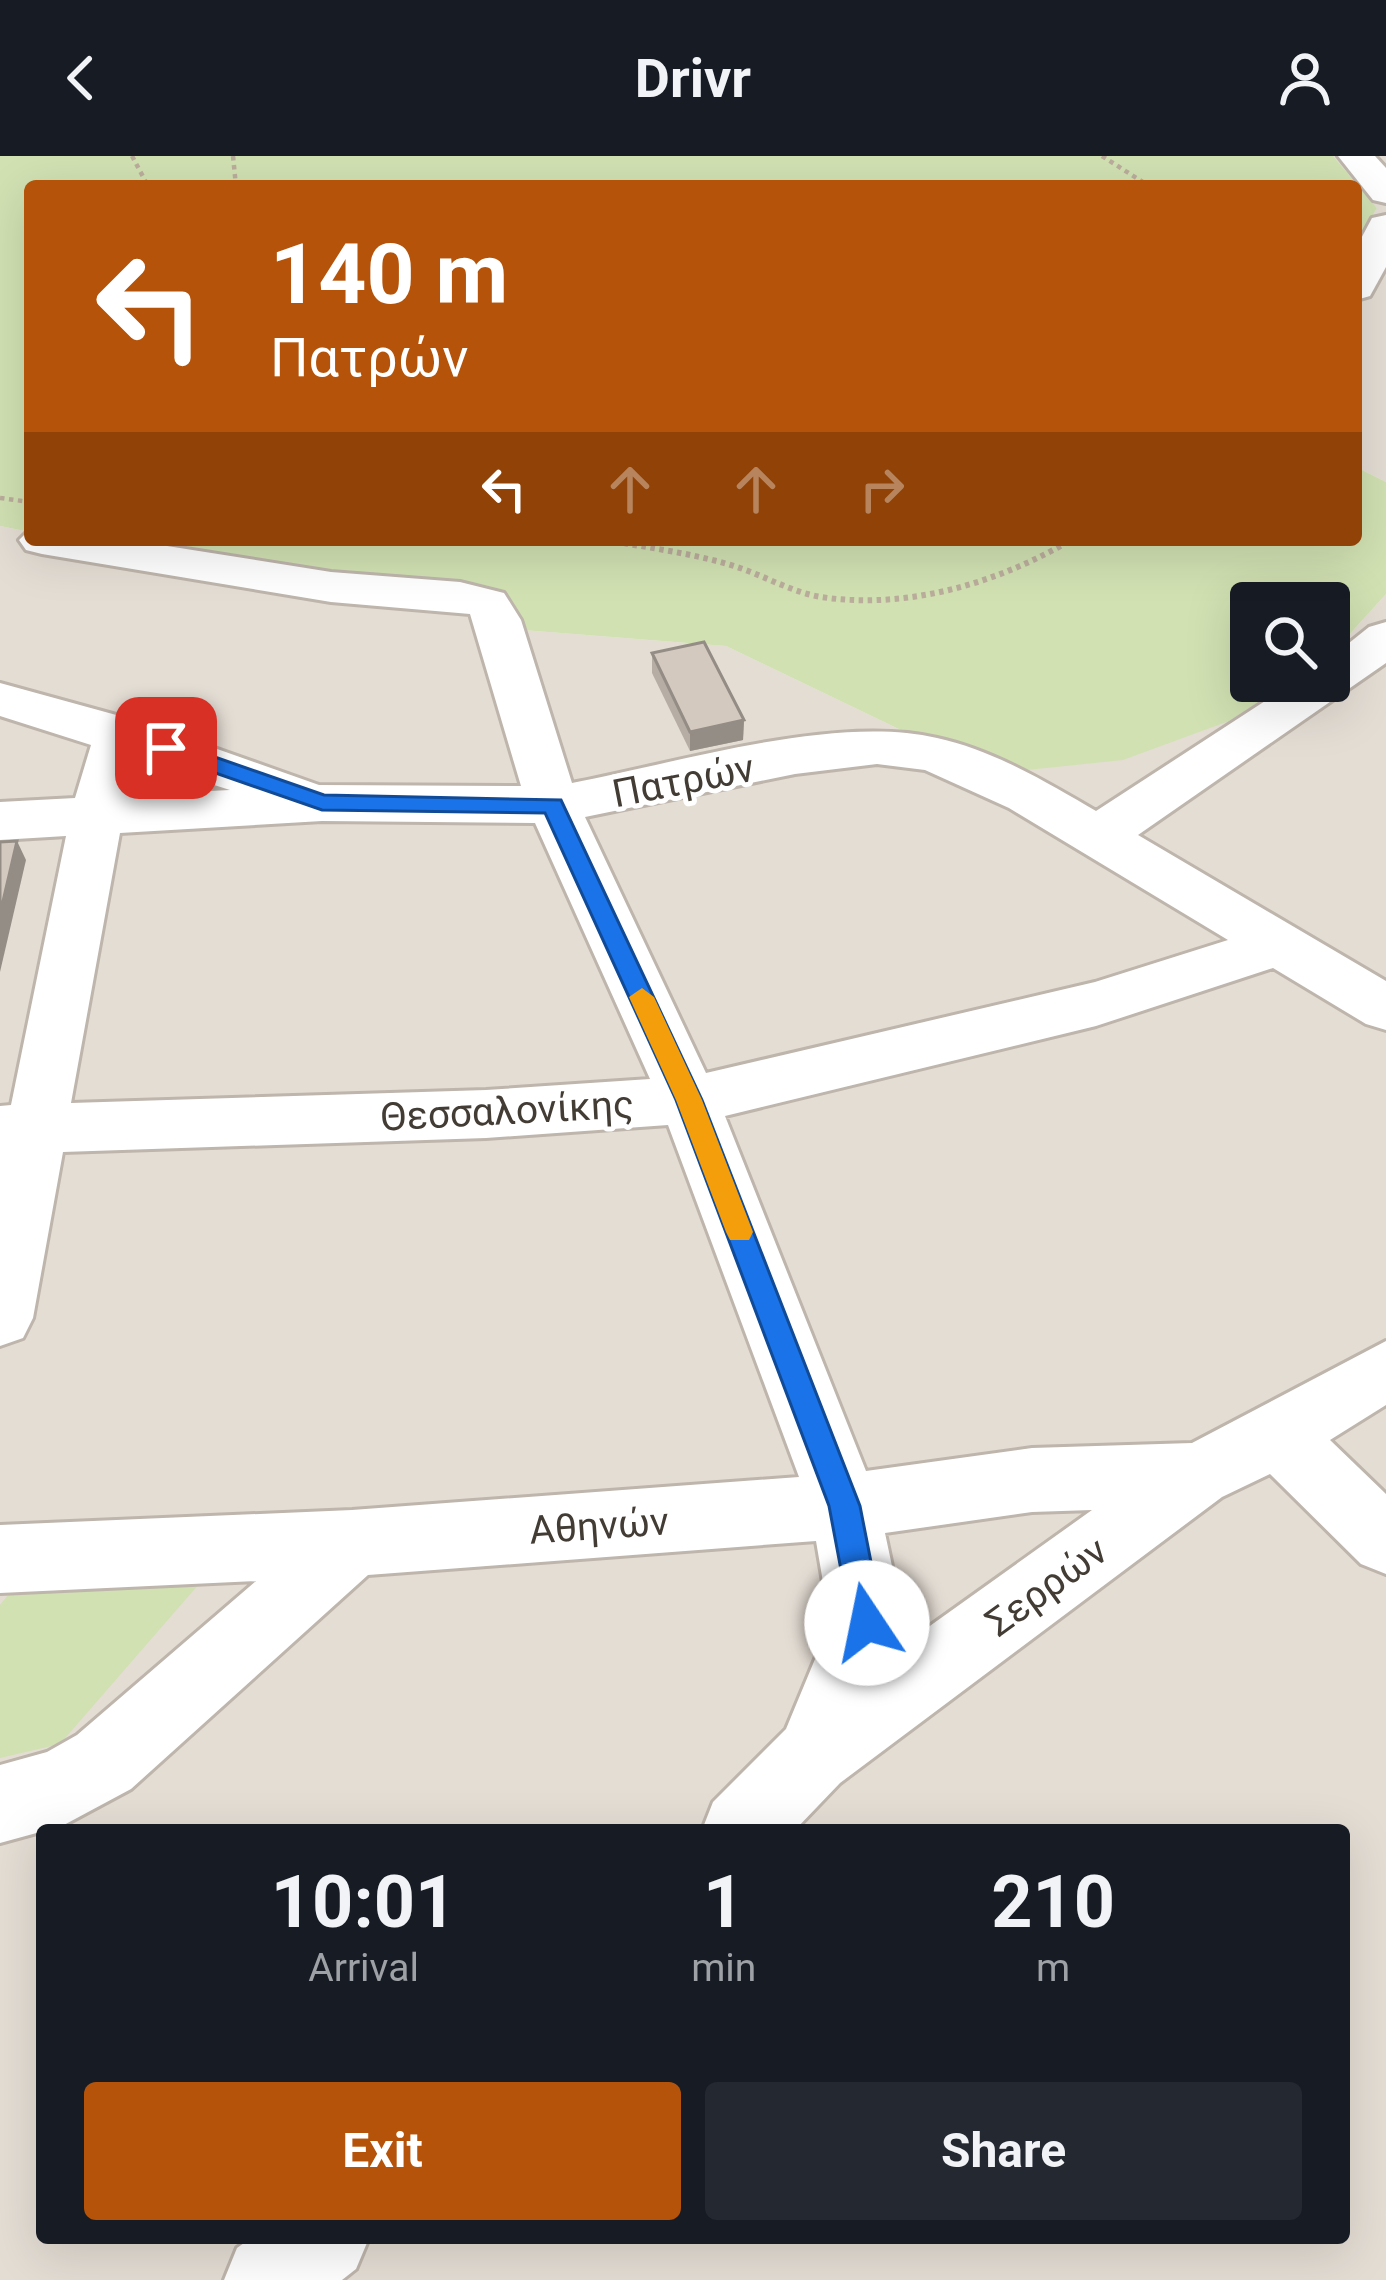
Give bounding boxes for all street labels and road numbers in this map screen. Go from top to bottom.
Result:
street label: Πατρών [608,745,758,817]
street label: Θεσσαλονίκης [379,1081,635,1141]
street label: Αθηνών [528,1498,670,1554]
street label: Σερρών [977,1527,1116,1646]

